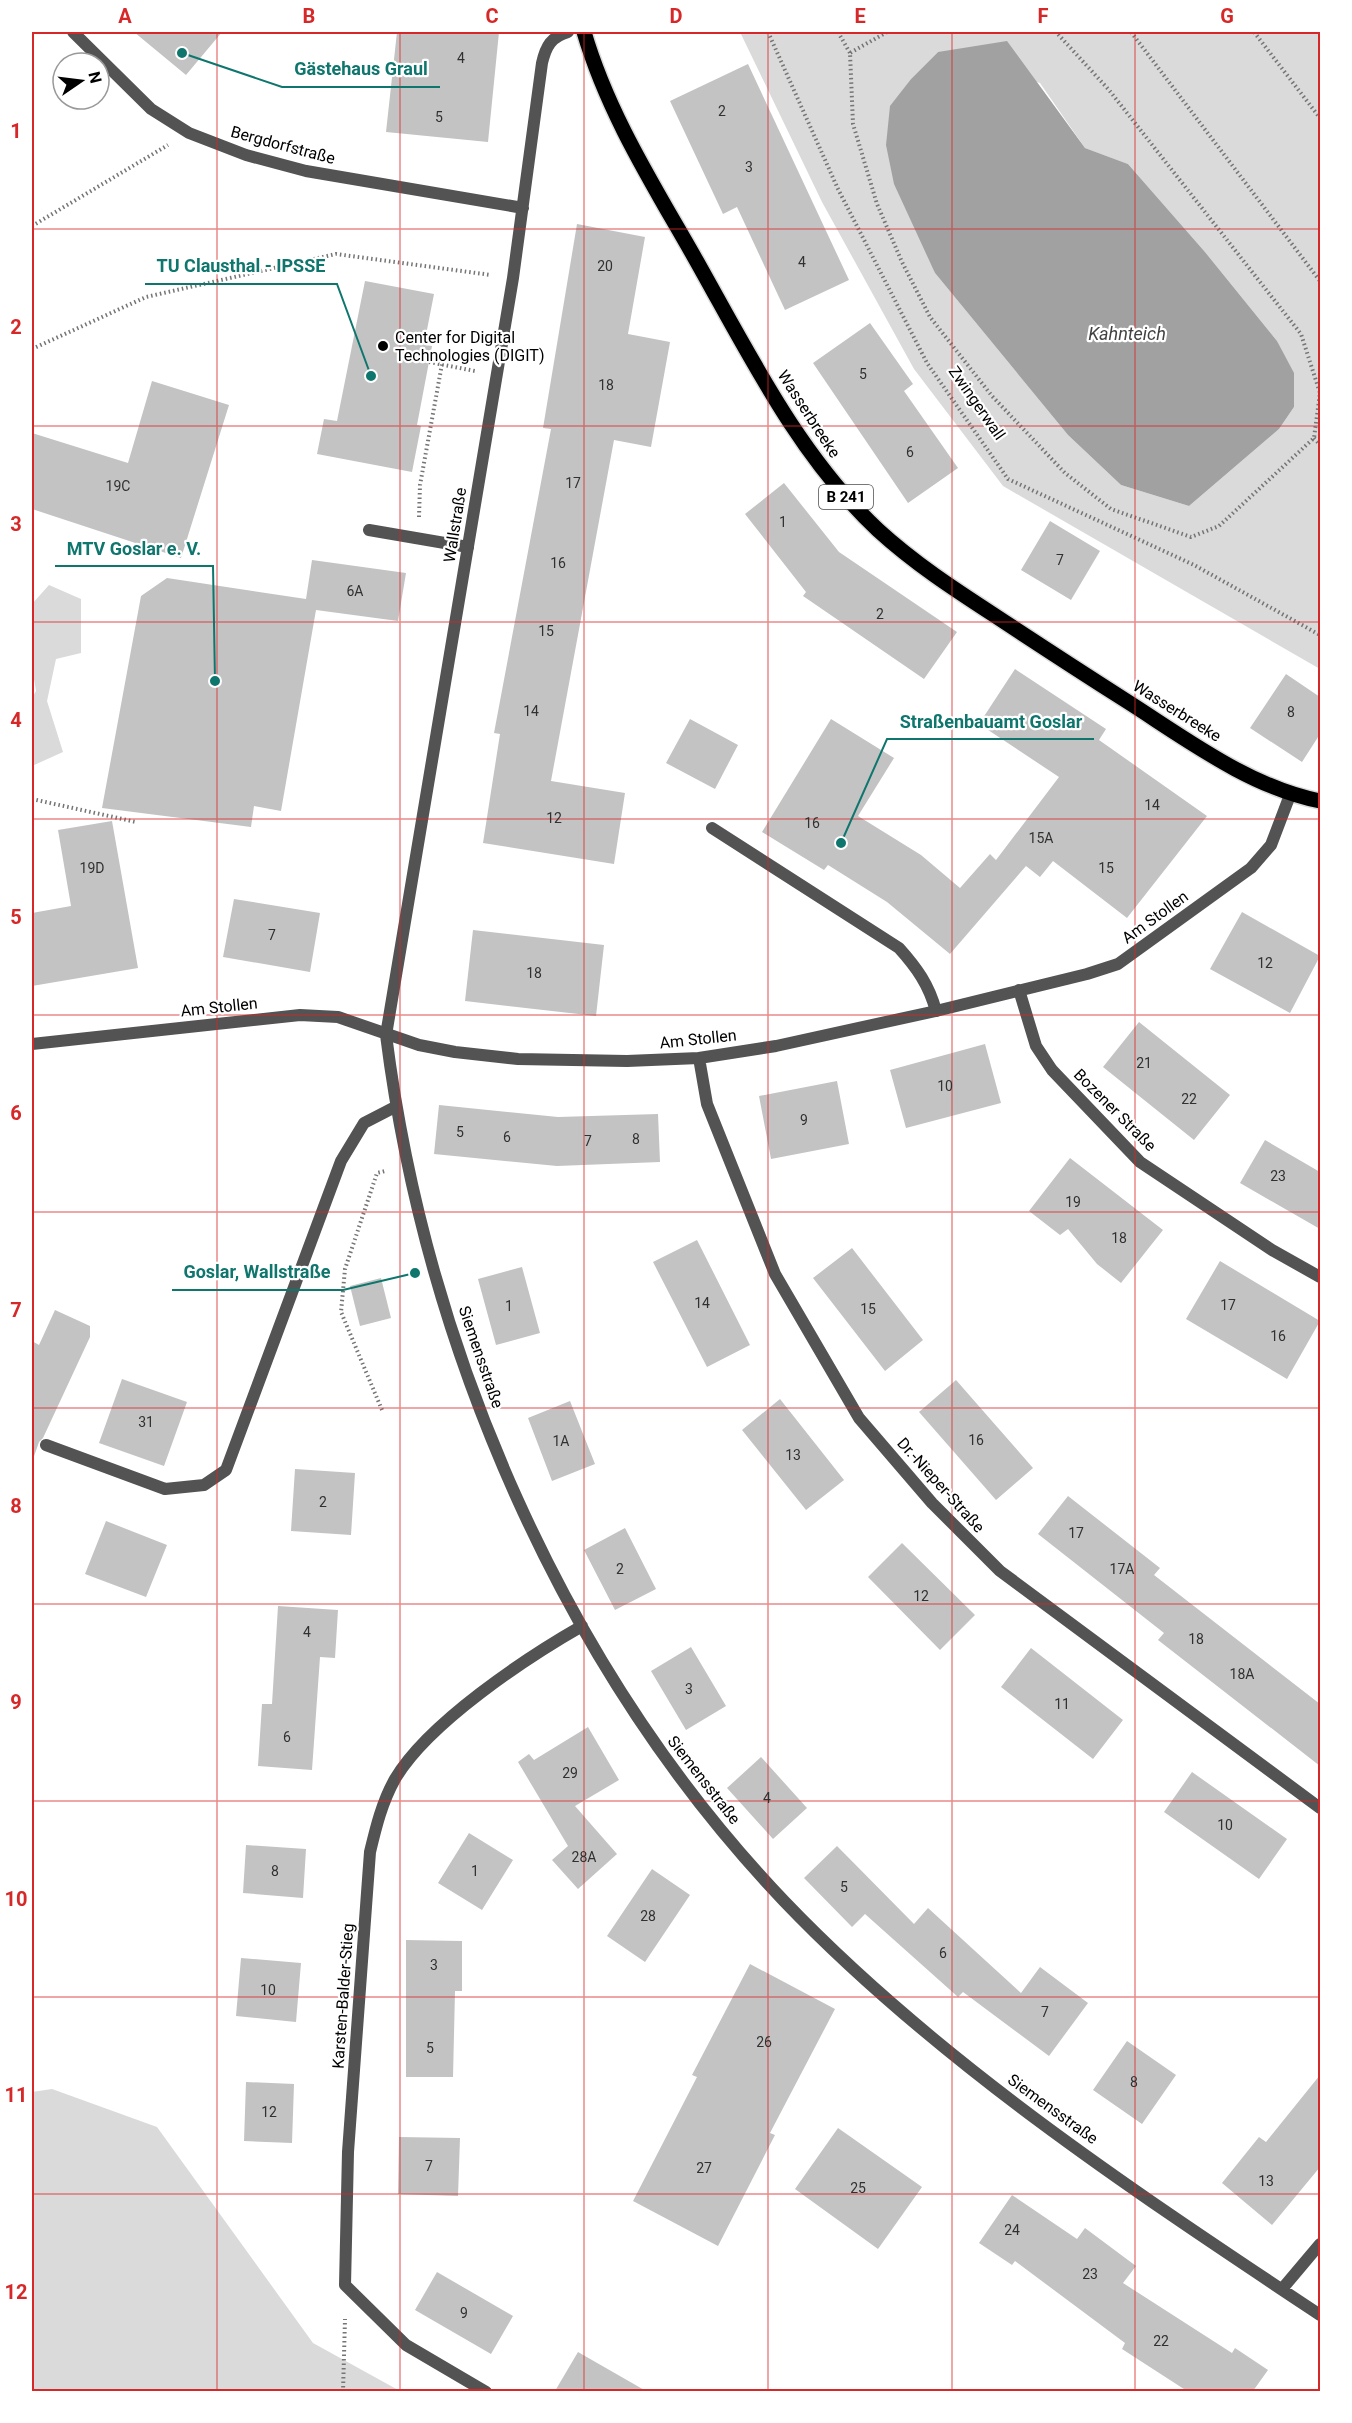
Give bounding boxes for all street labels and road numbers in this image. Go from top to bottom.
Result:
street label: Bergdorfstraße [229,122,337,168]
street label: Zwingerwall [945,362,1009,444]
street label: Wasserbreeke [774,367,844,461]
road number: B 241 [819,485,873,509]
street label: Wallstraße [440,486,470,564]
street label: Wasserbreeke [1129,676,1225,746]
street label: Am Stollen [1118,887,1192,947]
street label: Am Stollen [180,994,258,1020]
street label: Am Stollen [659,1026,737,1052]
street label: Bozener Straße [1070,1065,1160,1155]
street label: Siemensstraße [455,1303,507,1411]
street label: Dr.-Nieper-Straße [893,1434,989,1536]
street label: Siemensstraße [664,1732,744,1828]
street label: Karsten-Balder-Stieg [328,1923,358,2069]
street label: Siemensstraße [1004,2070,1102,2148]

